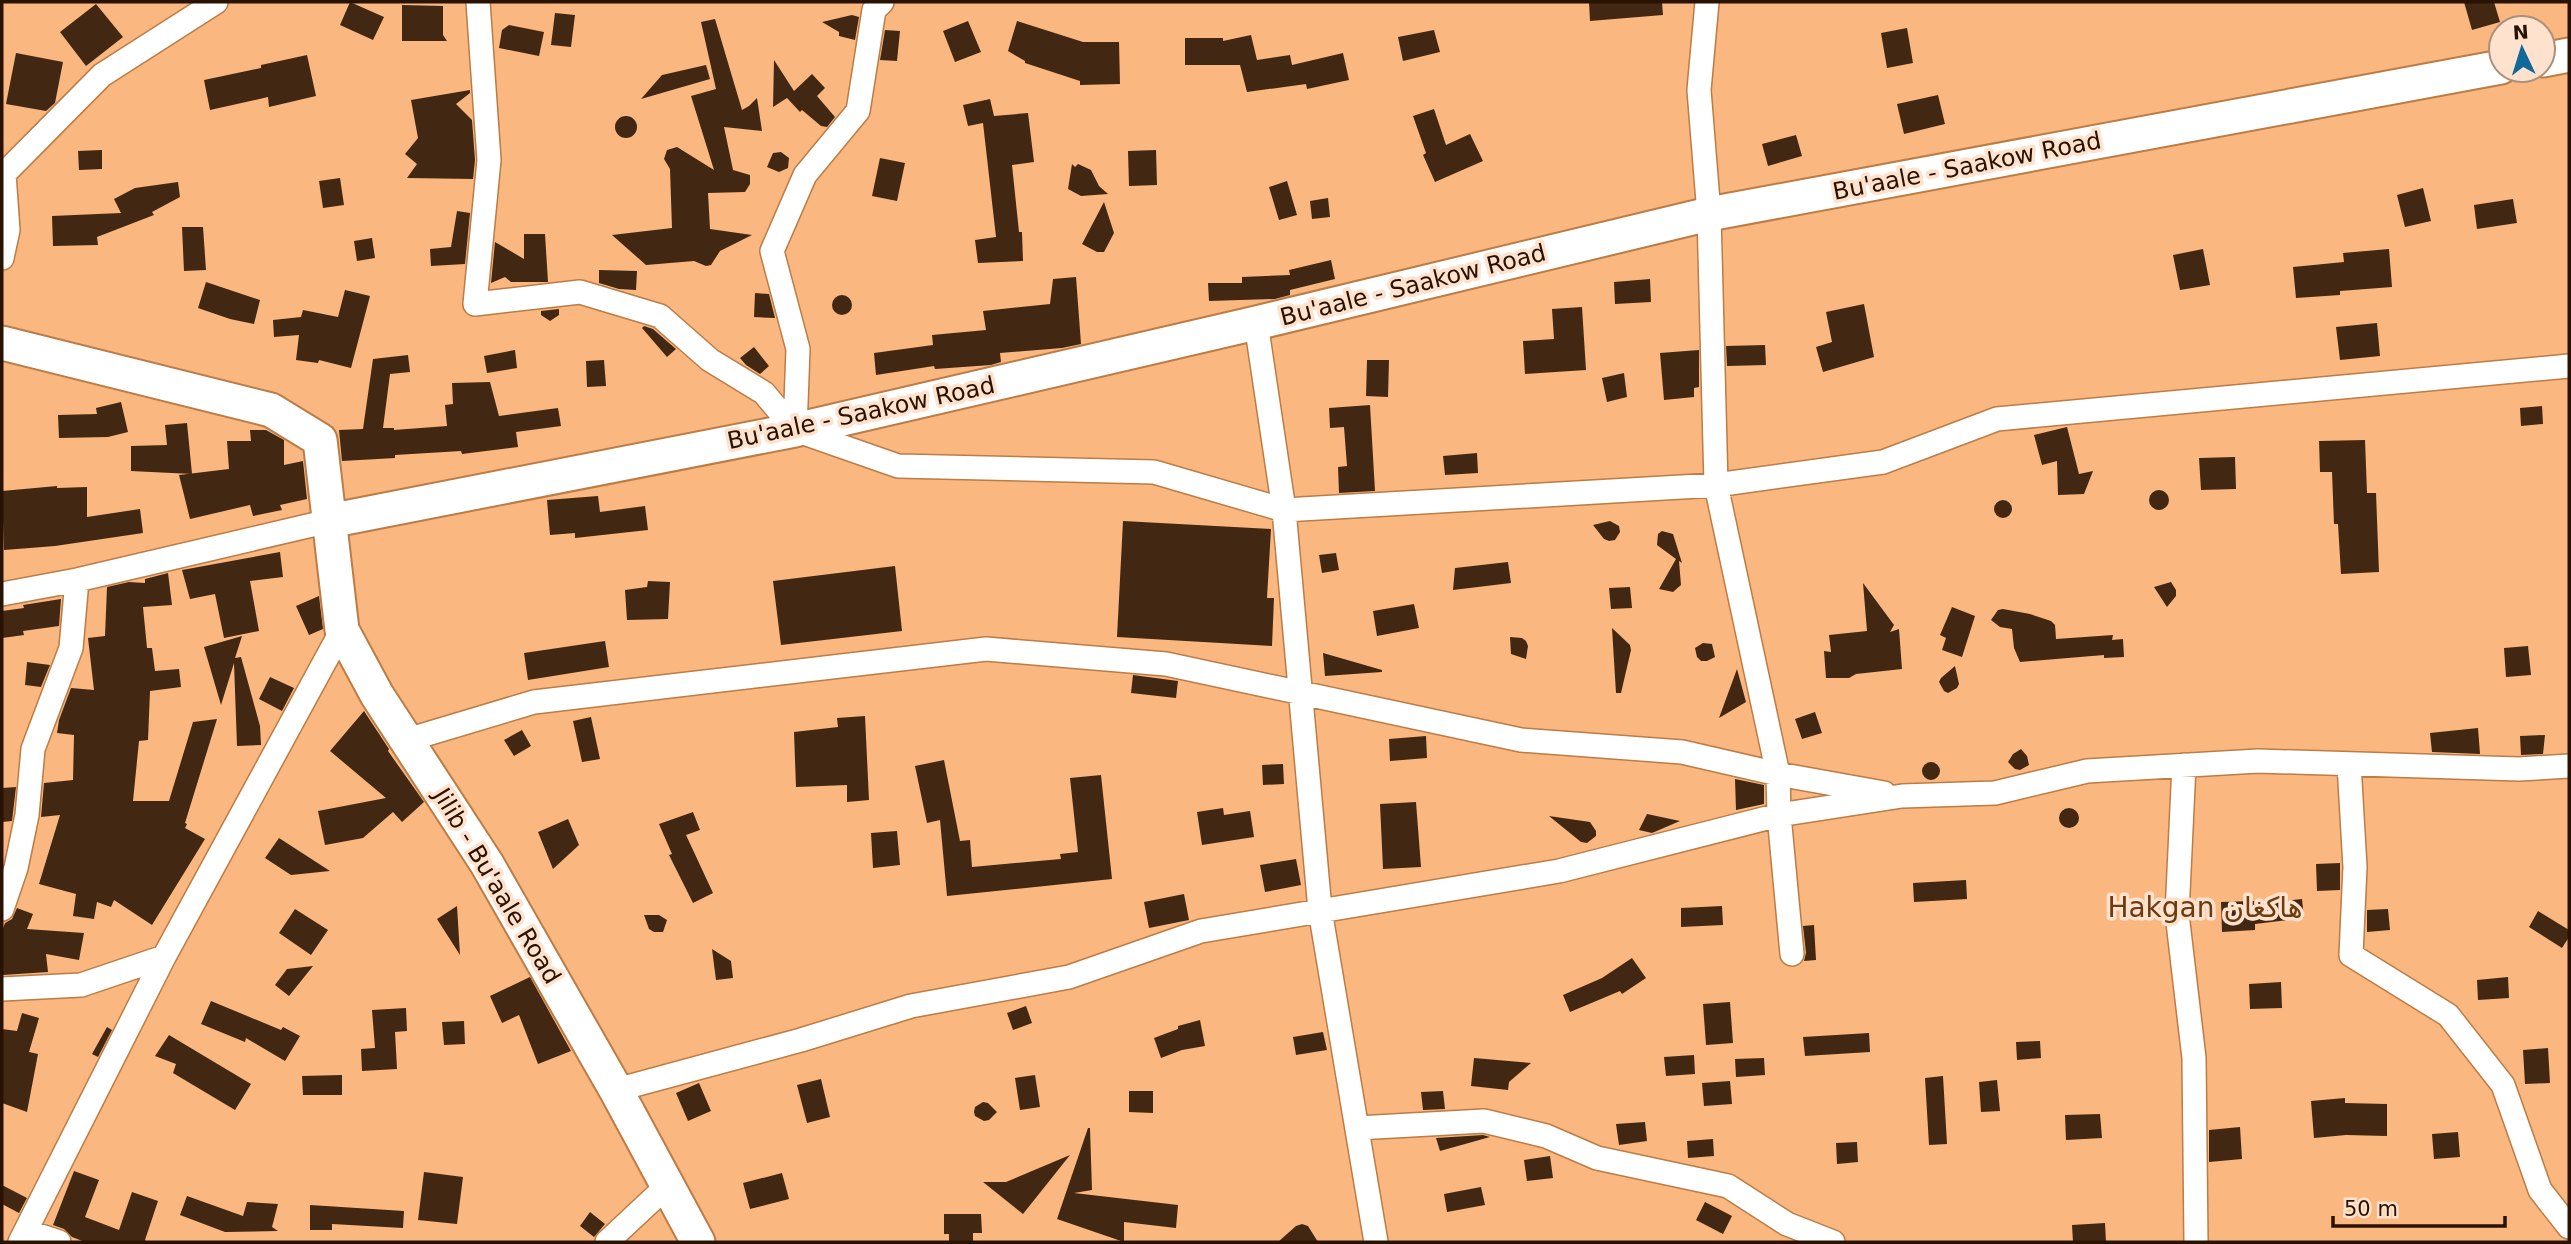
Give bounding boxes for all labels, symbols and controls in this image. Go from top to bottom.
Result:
north arrow [2487,14,2557,84]
text: N [2512,21,2530,44]
street label: Bu'aale - Saakow Road [1830,126,2104,206]
street label: Bu'aale - Saakow Road [1277,238,1549,332]
street label: Bu'aale - Saakow Road [725,371,997,455]
street label: Jilib - Bu'aale Road [426,781,566,989]
district label: Hakgan هاكغان [2107,891,2303,924]
scale bar [2333,1184,2504,1228]
text: 50 m [2344,1197,2398,1221]

